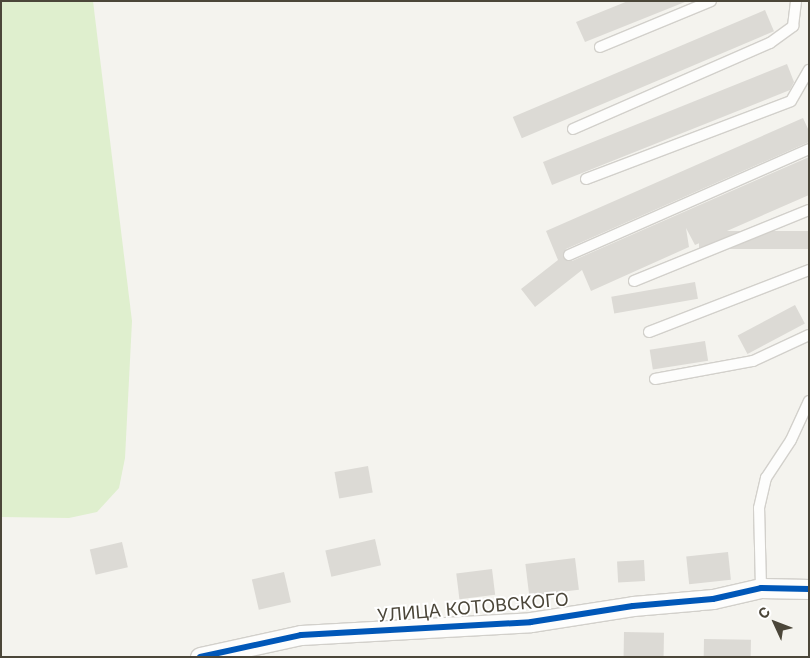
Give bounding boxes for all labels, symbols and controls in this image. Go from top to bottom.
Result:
street label: УЛИЦА КОТОВСКОГО [376,589,570,627]
north arrow [750,598,800,648]
text: С [754,603,773,622]

